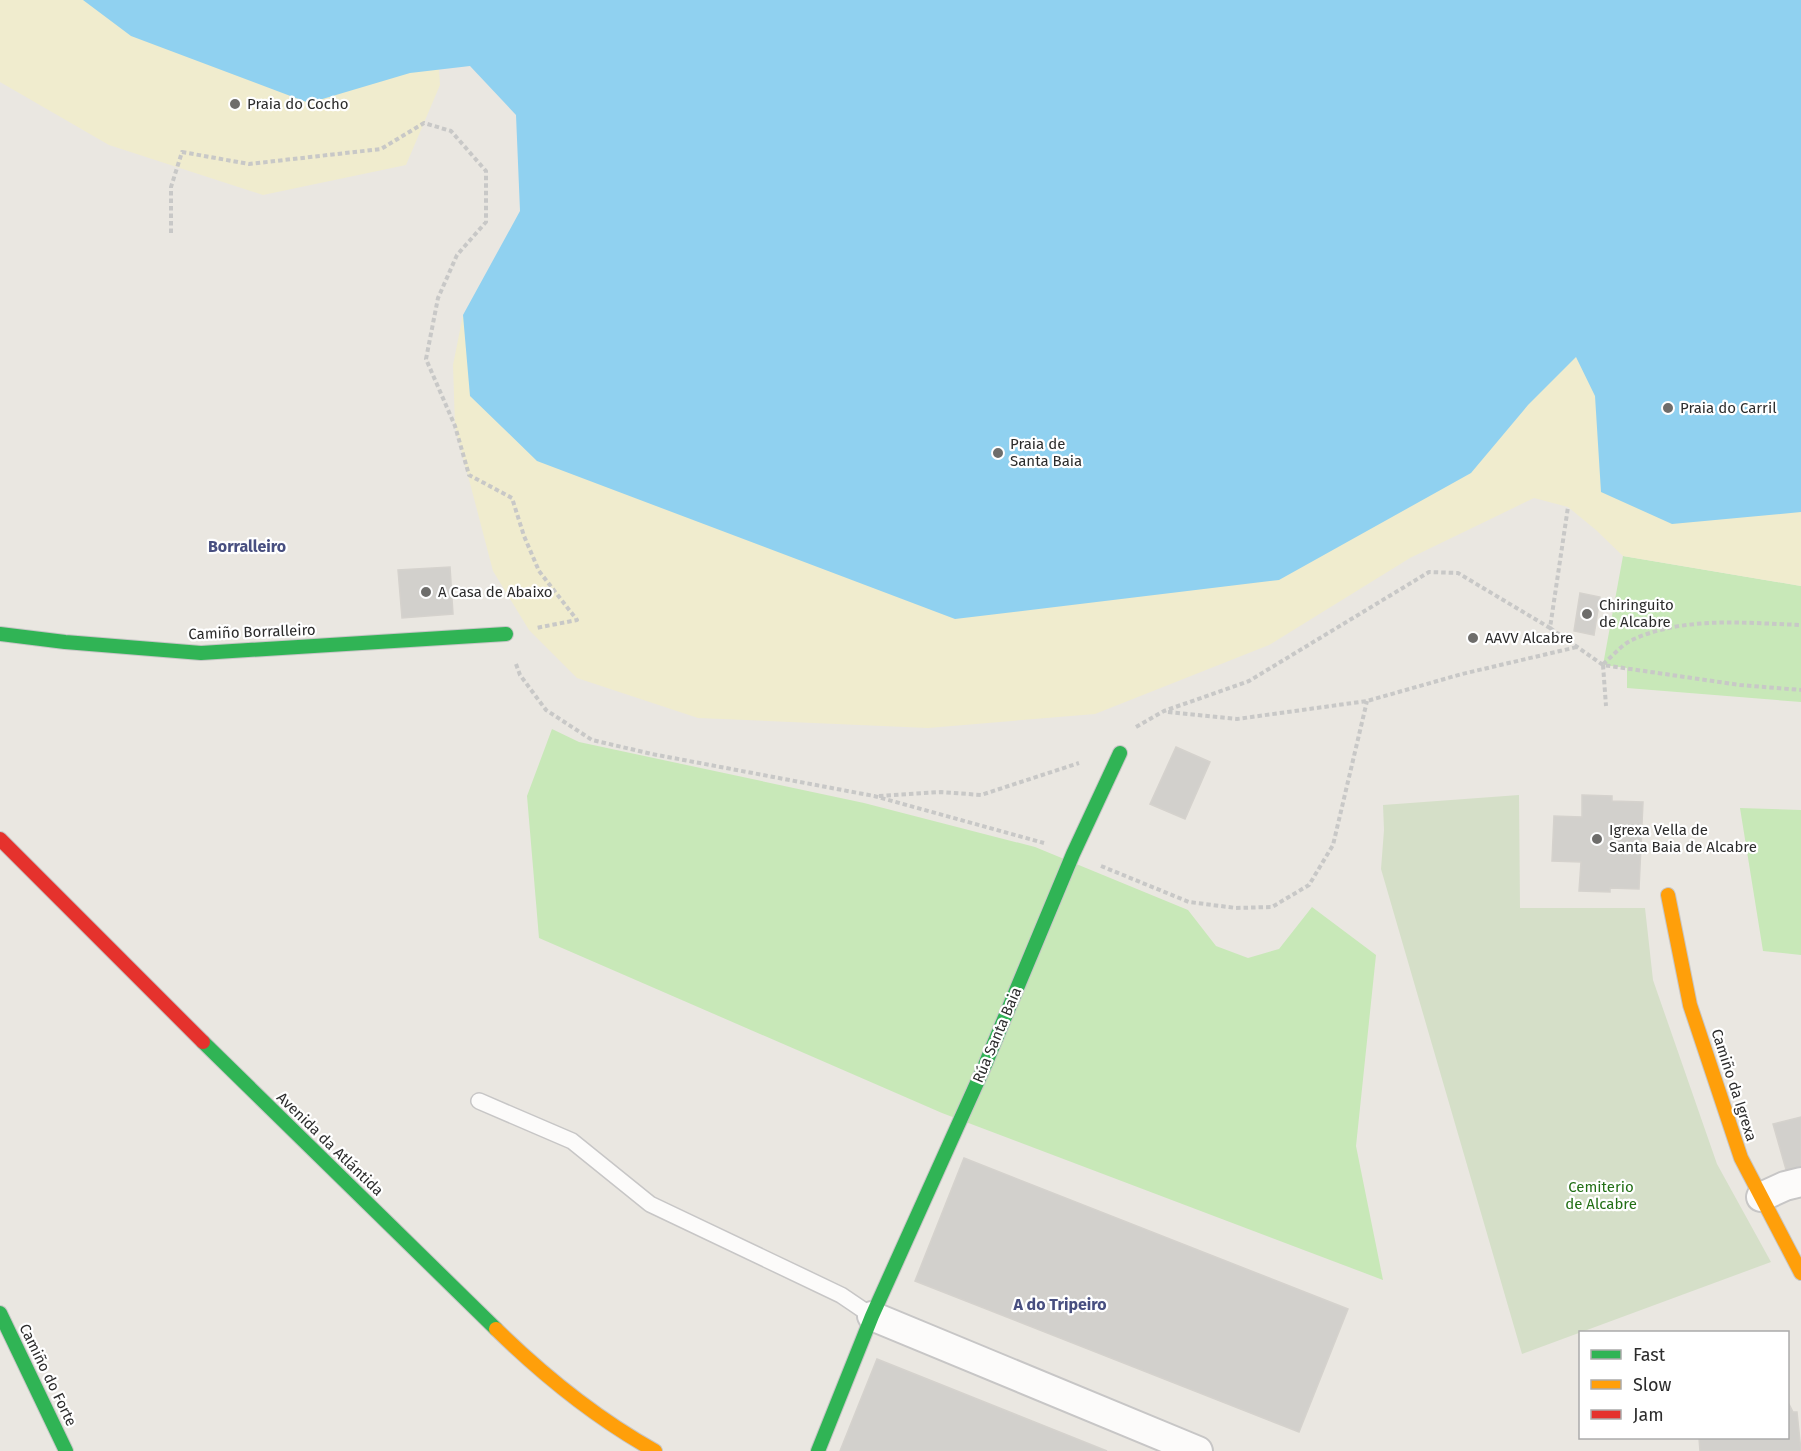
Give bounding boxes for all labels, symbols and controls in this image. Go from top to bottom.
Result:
place label: Praia do Cocho [247,95,349,113]
marker: Praia do Cocho [228,97,242,111]
place label: Praia do Carril [1680,399,1777,417]
marker: Praia do Carril [1661,401,1675,415]
place label: Praia de Santa Baia [1010,435,1082,470]
marker: Praia de Santa Baia [991,446,1005,460]
district label: Borralleiro [208,537,286,556]
place label: A Casa de Abaixo [438,583,553,601]
marker: A Casa de Abaixo [419,585,433,599]
place label: Chiringuito de Alcabre [1599,596,1674,631]
marker: Chiringuito de Alcabre [1580,607,1594,621]
street label: Camiño Borralleiro [188,621,316,643]
place label: AAVV Alcabre [1485,629,1573,647]
marker: AAVV Alcabre [1466,631,1480,645]
place label: Igrexa Vella de Santa Baia de Alcabre [1609,821,1757,856]
marker: Igrexa Vella de Santa Baia de Alcabre [1590,832,1604,846]
street label: Rúa Santa Baia [969,984,1025,1086]
street label: Camiño da Igrexa [1707,1027,1761,1143]
street label: Avenida da Atlántida [273,1088,387,1200]
park label: Cemiterio de Alcabre [1565,1178,1637,1213]
district label: A do Tripeiro [1012,1295,1107,1314]
street label: Camiño do Forte [15,1321,81,1429]
legend [1579,1331,1789,1439]
text: Fast [1633,1344,1666,1366]
text: Slow [1633,1374,1672,1396]
text: Jam [1633,1404,1664,1426]

